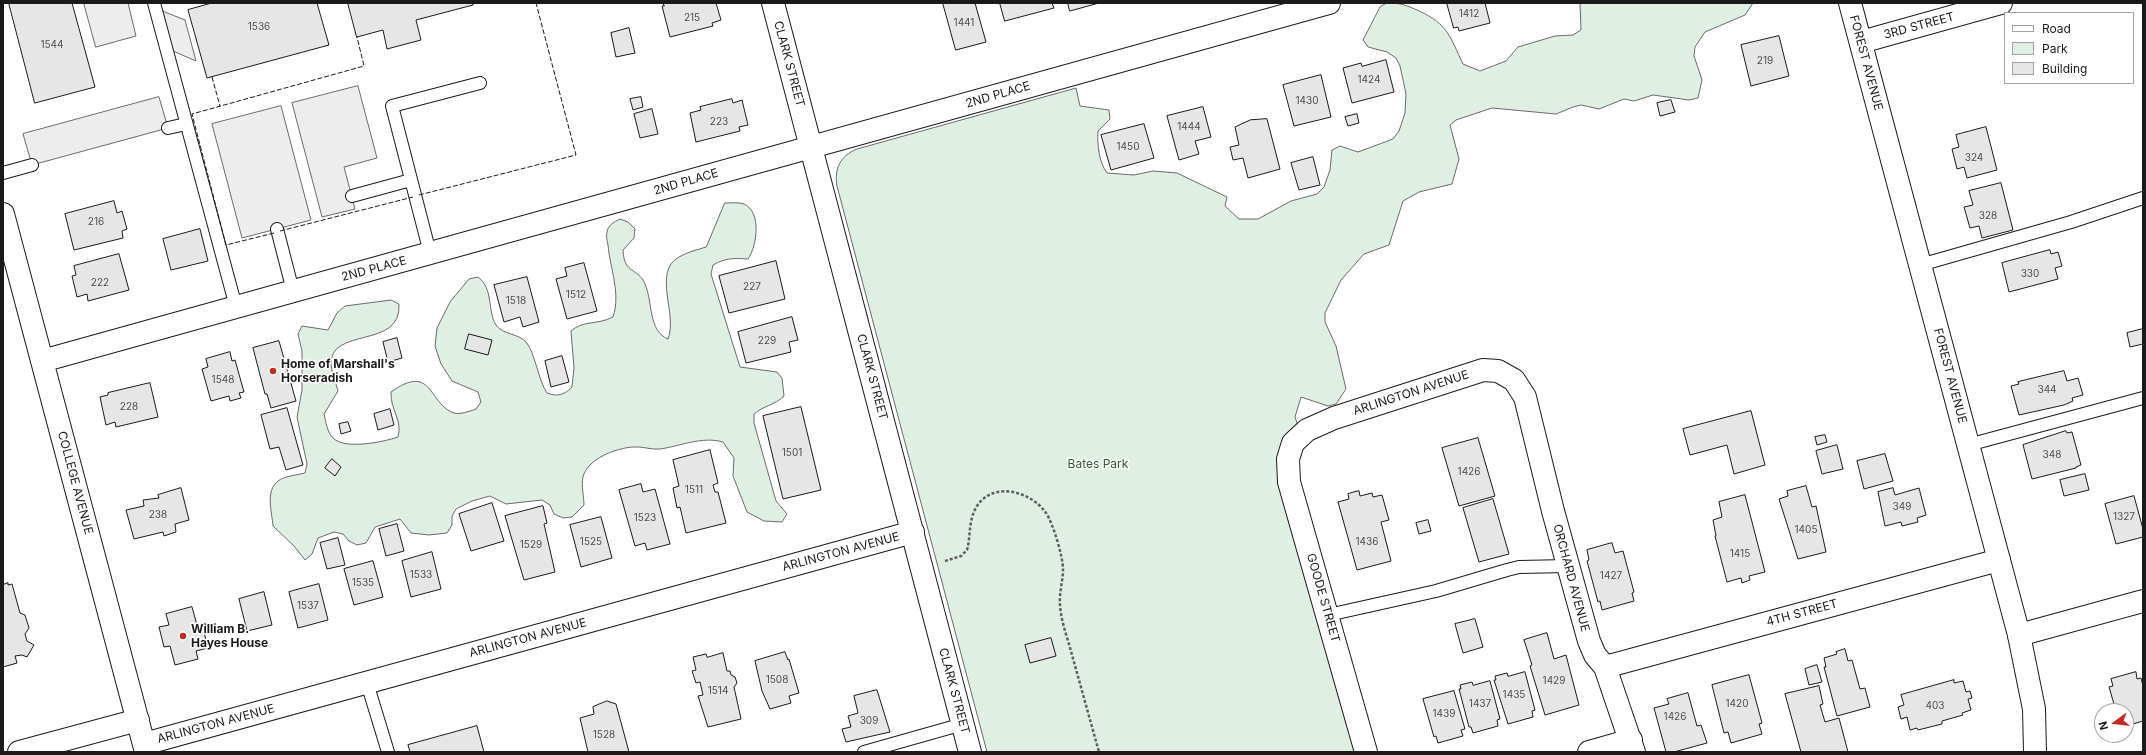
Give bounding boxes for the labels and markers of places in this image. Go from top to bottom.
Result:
place label: Home of Marshall's Horseradish [281,357,395,385]
marker: Home of Marshall's Horseradish [268,366,278,376]
place label: William B. Hayes House [191,622,268,650]
marker: William B. Hayes House [178,631,188,641]

